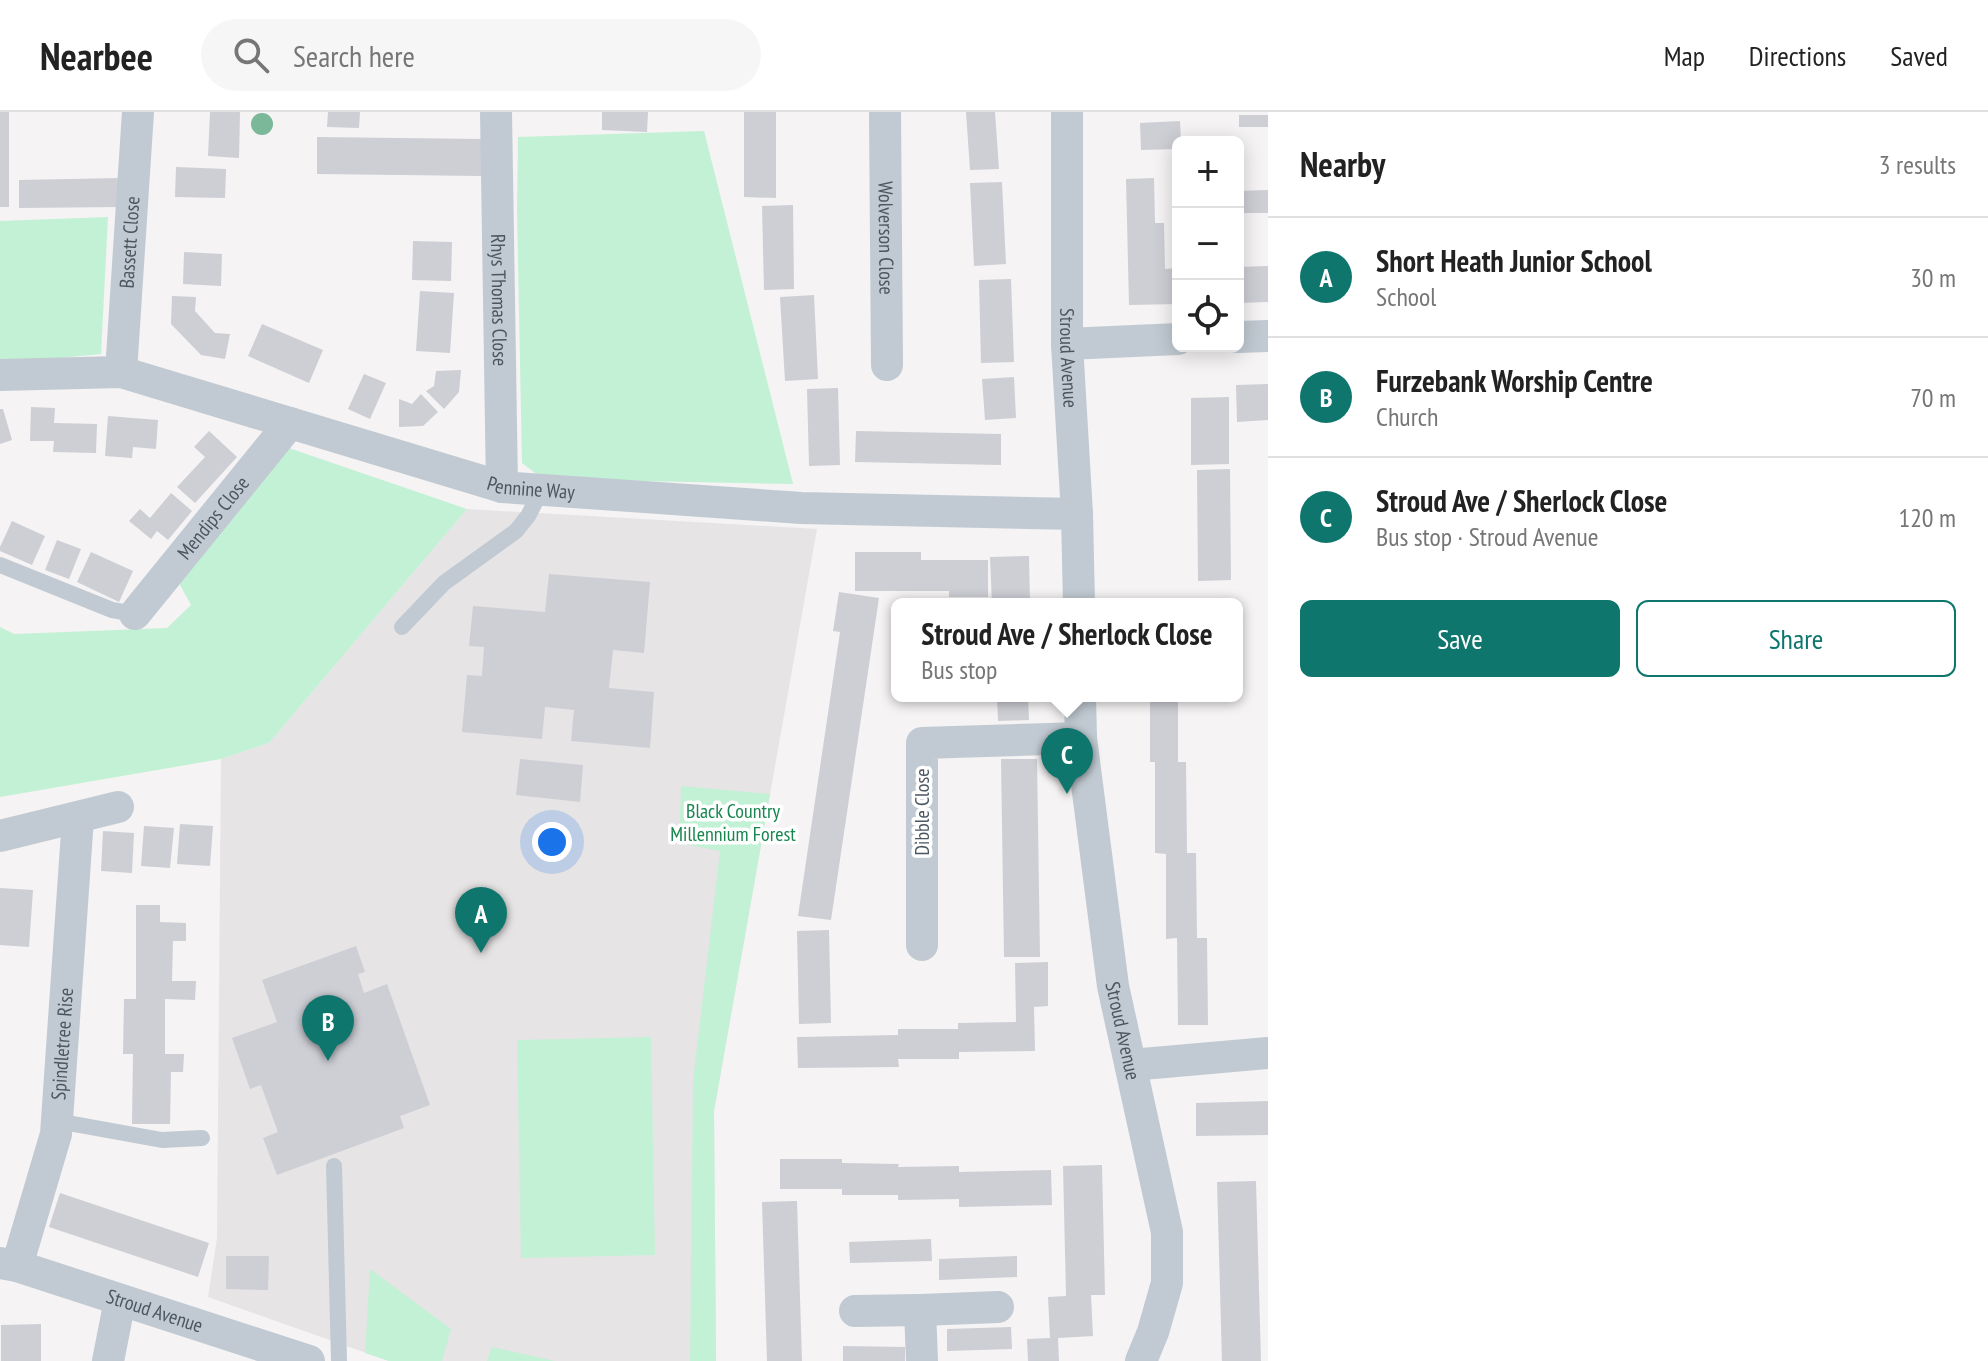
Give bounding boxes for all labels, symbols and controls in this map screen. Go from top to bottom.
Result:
search box [201,19,761,91]
text: Nearbee [40,31,153,80]
icon: search [229,33,273,77]
text: Search here [293,36,415,75]
text: Map [1664,37,1705,74]
text: Directions [1749,37,1846,74]
text: Saved [1890,37,1948,74]
map controls [1172,136,1244,352]
button: + [1172,136,1244,208]
text: Nearby [1300,142,1385,186]
text: 3 results [1879,148,1956,181]
street label: Wolverson Close [873,181,899,295]
street label: Bassett Close [114,196,145,289]
button: − [1172,208,1244,280]
street label: Rhys Thomas Close [485,234,513,366]
text: Short Heath Junior School [1376,241,1652,280]
text: A [1319,261,1333,294]
text: 30 m [1910,261,1956,294]
button: locate [1172,280,1244,352]
text: School [1376,280,1436,313]
street label: Stroud Avenue [1054,308,1084,409]
text: Furzebank Worship Centre [1376,361,1653,400]
text: B [1320,381,1332,414]
text: 70 m [1910,381,1956,414]
text: Church [1376,400,1438,433]
street label: Pennine Way [484,470,576,505]
street label: Mendips Close [172,471,255,565]
text: Stroud Ave / Sherlock Close [1376,481,1667,520]
text: C [1320,501,1332,534]
text: 120 m [1898,501,1956,534]
text: Bus stop · Stroud Avenue [1376,520,1598,553]
popup [891,598,1243,702]
button: Save [1300,600,1620,677]
button: Share [1636,600,1956,677]
text: Stroud Ave / Sherlock Close [921,614,1213,653]
text: Bus stop [921,653,997,686]
pin: C [1041,728,1093,794]
street label: Dibble Close [909,769,935,855]
park label: Black Country Millennium Forest [670,798,796,847]
your location [532,822,572,862]
pin: A [455,887,507,953]
street label: Stroud Avenue [1099,979,1146,1082]
street label: Spindletree Rise [45,987,79,1101]
pin: B [302,995,354,1061]
street label: Stroud Avenue [103,1283,206,1339]

